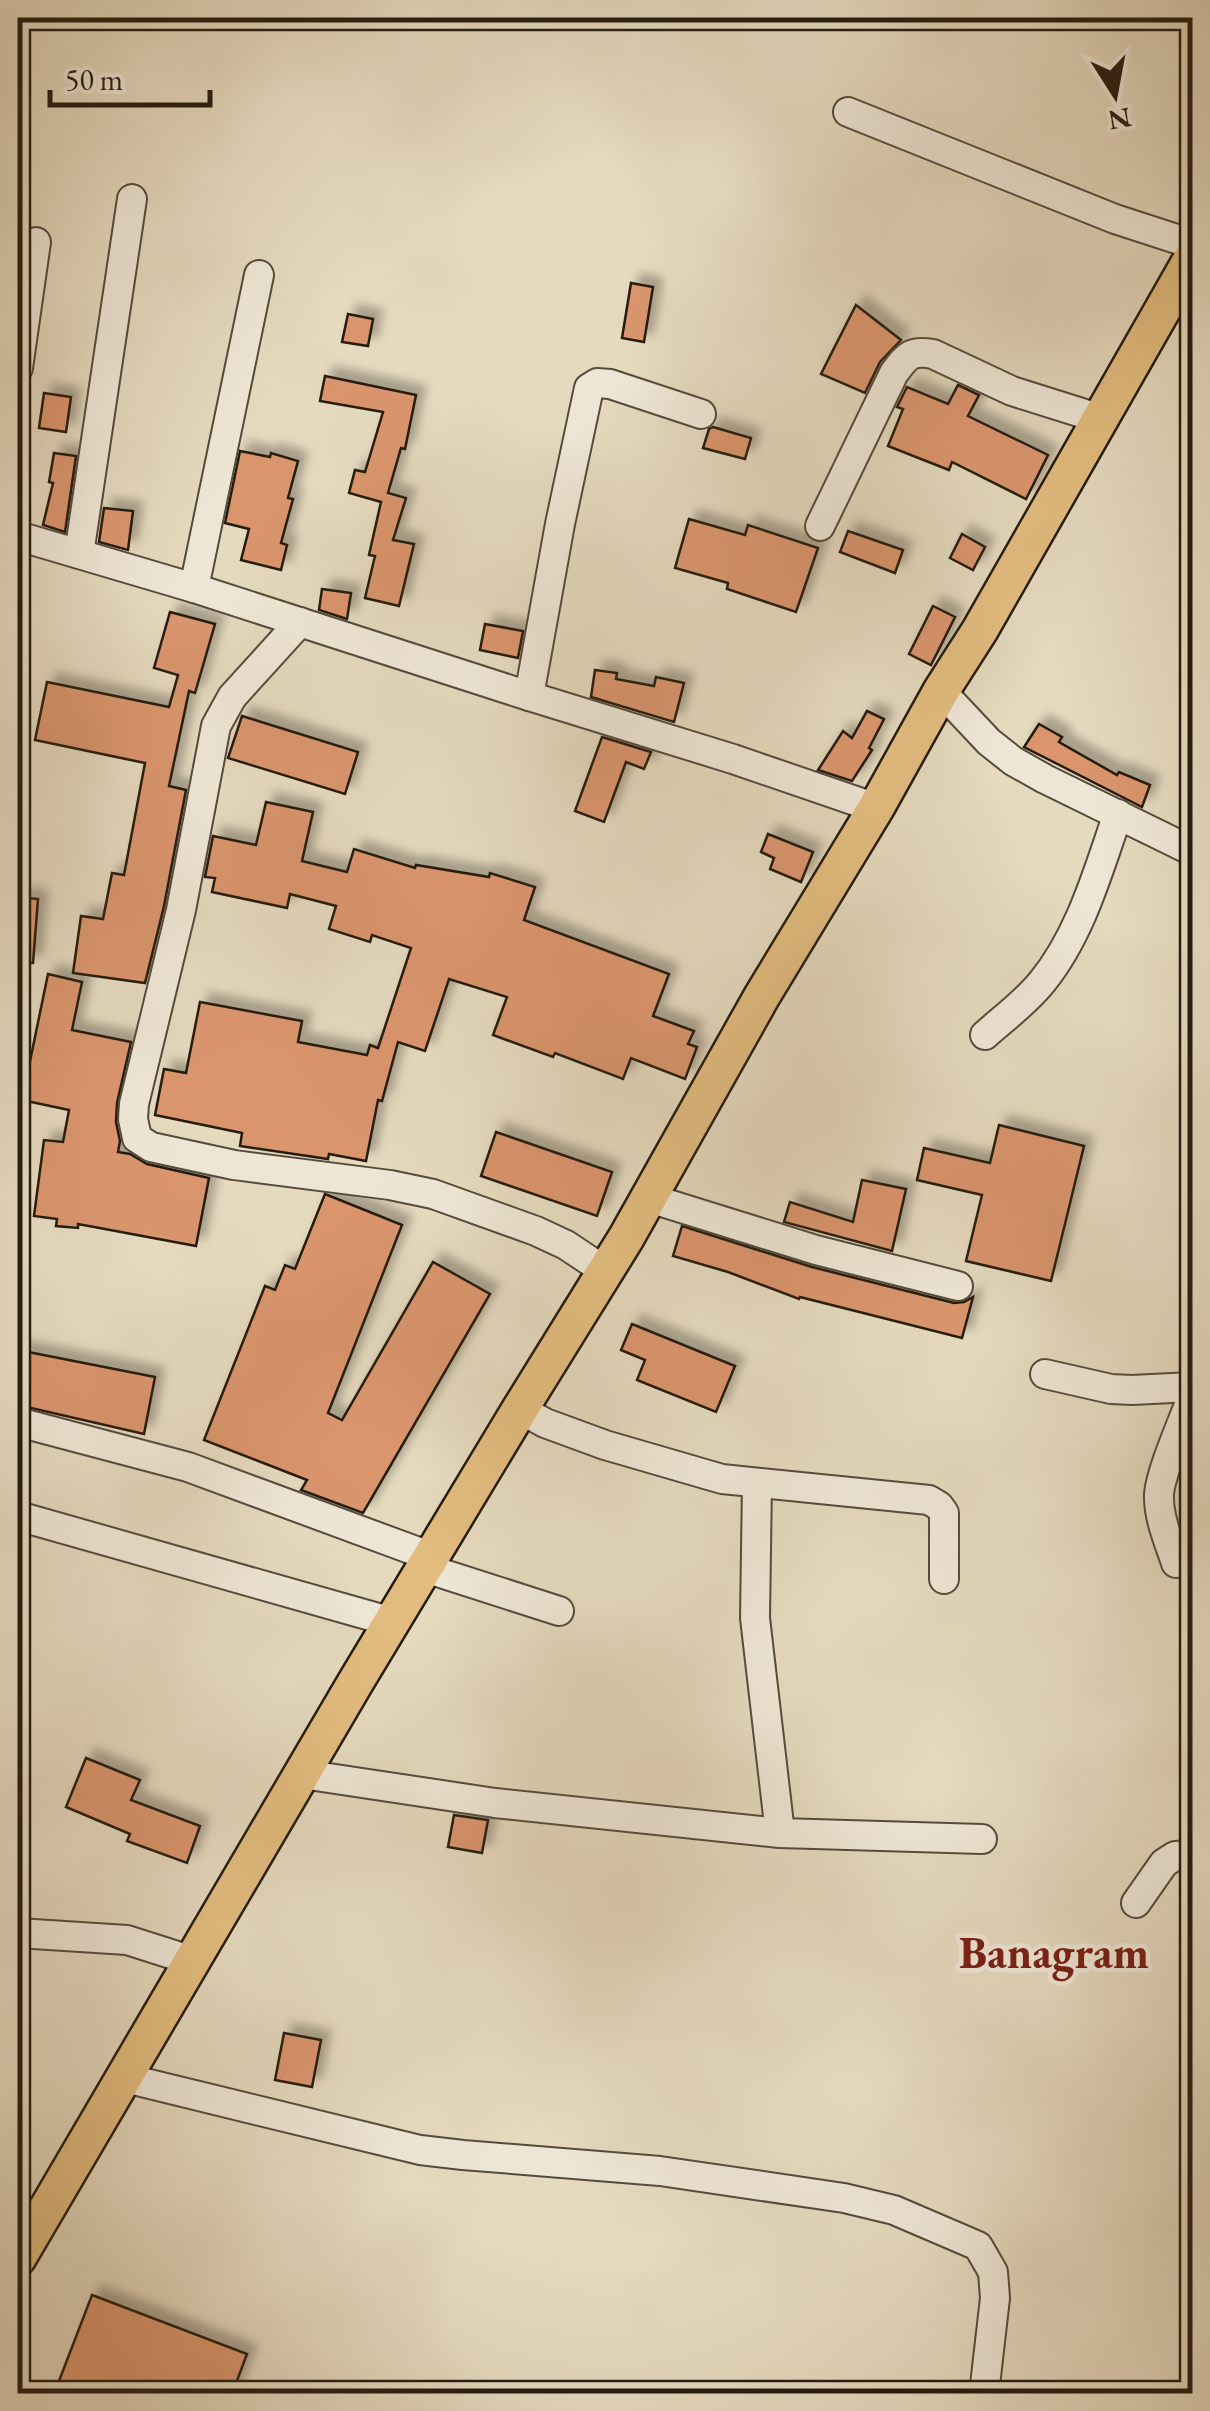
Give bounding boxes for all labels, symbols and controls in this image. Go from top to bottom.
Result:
scale bar [50,45,210,107]
north arrow [1065,45,1165,145]
text: 50 m [65,60,123,99]
text: N [1105,100,1134,139]
district label: Banagram [959,1923,1149,1982]

